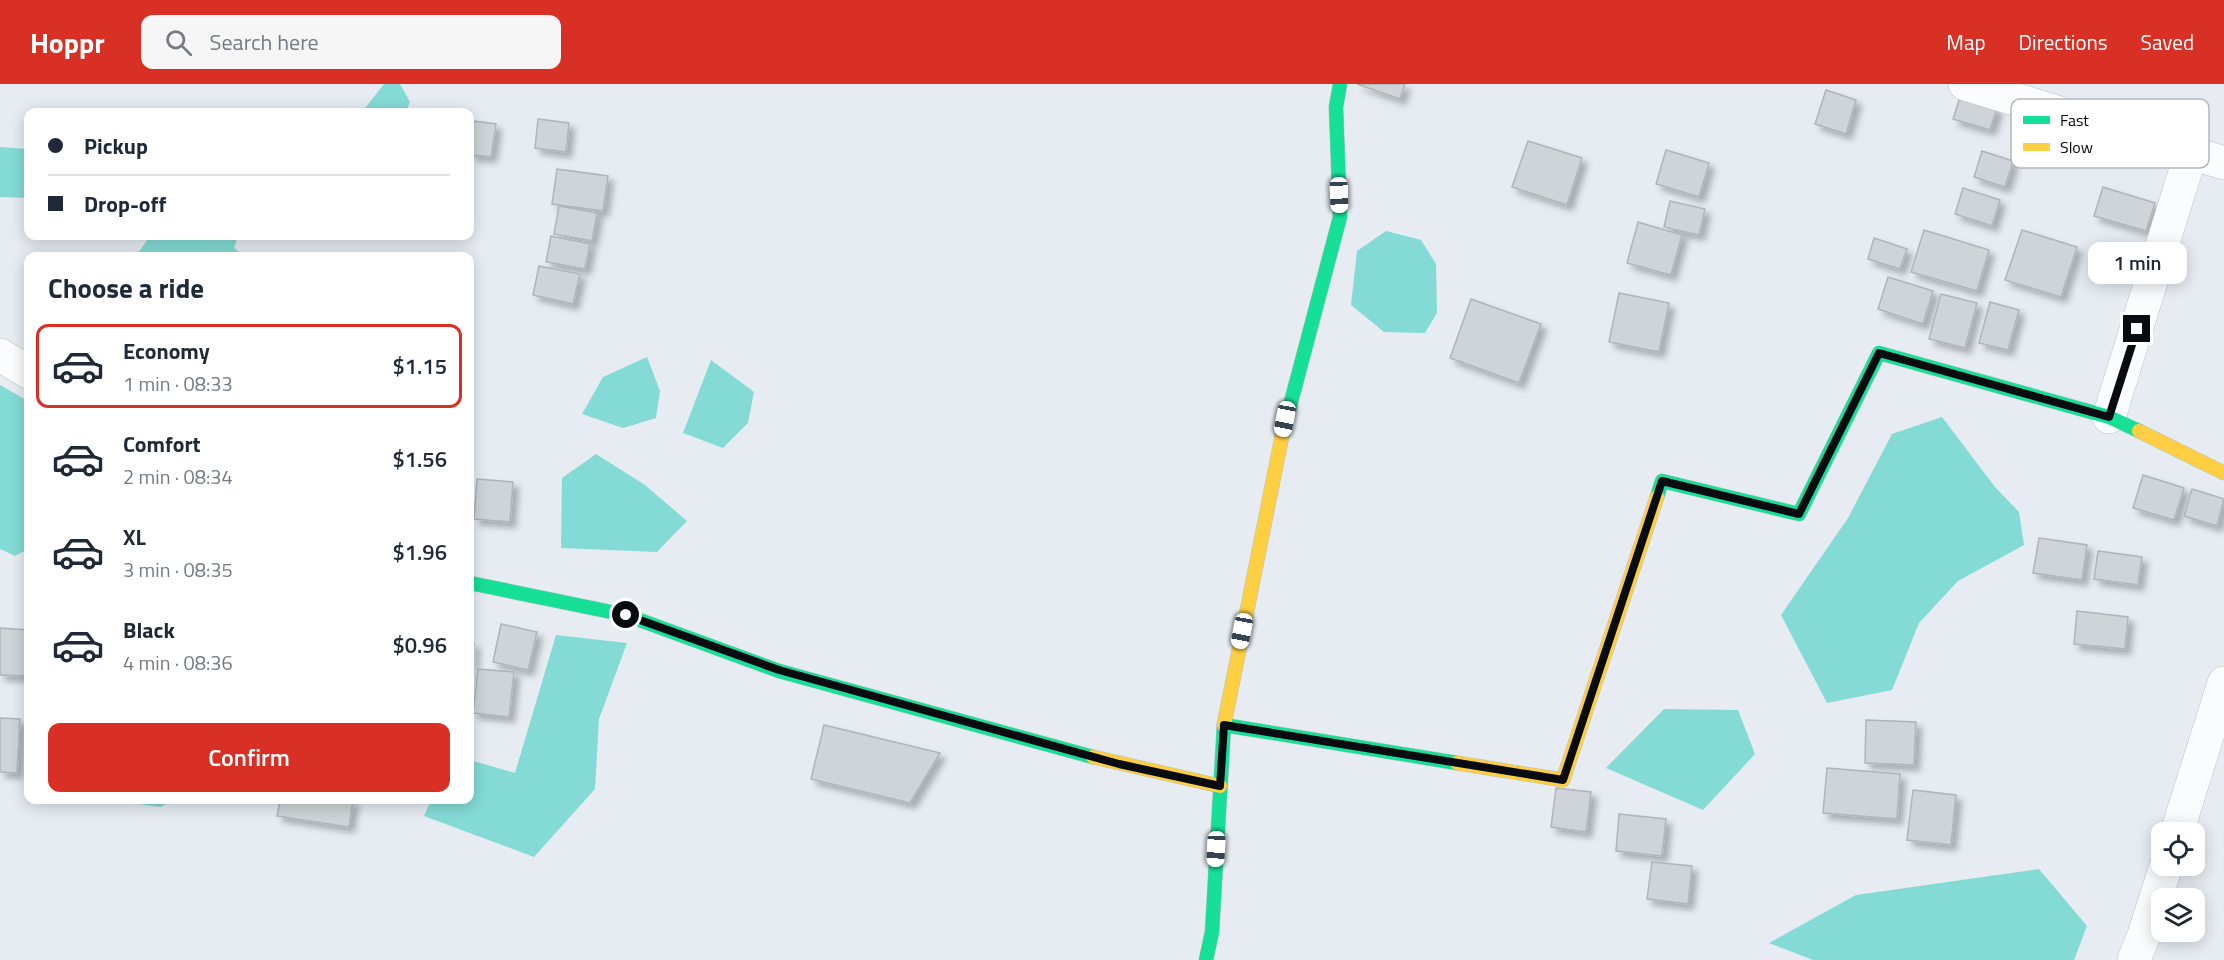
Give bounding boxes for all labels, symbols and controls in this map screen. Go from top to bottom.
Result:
search box [141,15,561,69]
text: Hoppr [30,21,105,64]
text: Search here [210,25,319,59]
icon: search [162,26,195,59]
text: Map [1946,26,1986,58]
text: Directions [2019,26,2108,58]
text: Saved [2141,26,2194,58]
legend [2011,99,2209,168]
text: Fast [2060,108,2089,132]
text: Pickup [84,129,148,163]
text: Slow [2060,135,2093,159]
car [1329,177,1349,213]
text: Drop-off [84,187,166,221]
callout: 1 min [2088,242,2186,284]
text: 1 min [2113,247,2162,278]
text: Choose a ride [48,267,204,308]
route end [2123,315,2150,342]
text: Economy [123,334,210,368]
icon: car [51,339,105,393]
text: $1.15 [392,349,447,383]
text: 1 min · 08:33 [123,368,233,399]
car [1273,400,1297,438]
text: Comfort [123,427,201,461]
icon: car [51,432,105,486]
text: $1.56 [392,442,447,476]
text: 2 min · 08:34 [123,461,233,492]
text: XL [123,520,146,554]
icon: car [51,525,105,579]
text: $1.96 [392,535,447,569]
text: 3 min · 08:35 [123,554,233,585]
route start [612,601,639,628]
car [1230,612,1254,650]
text: Black [123,613,175,647]
icon: car [51,618,105,672]
text: $0.96 [392,628,447,662]
text: 4 min · 08:36 [123,647,233,678]
button: Confirm [48,723,450,792]
map controls [2151,822,2205,942]
button: locate [2151,822,2205,876]
car [1206,831,1226,867]
button: layers [2151,888,2205,942]

